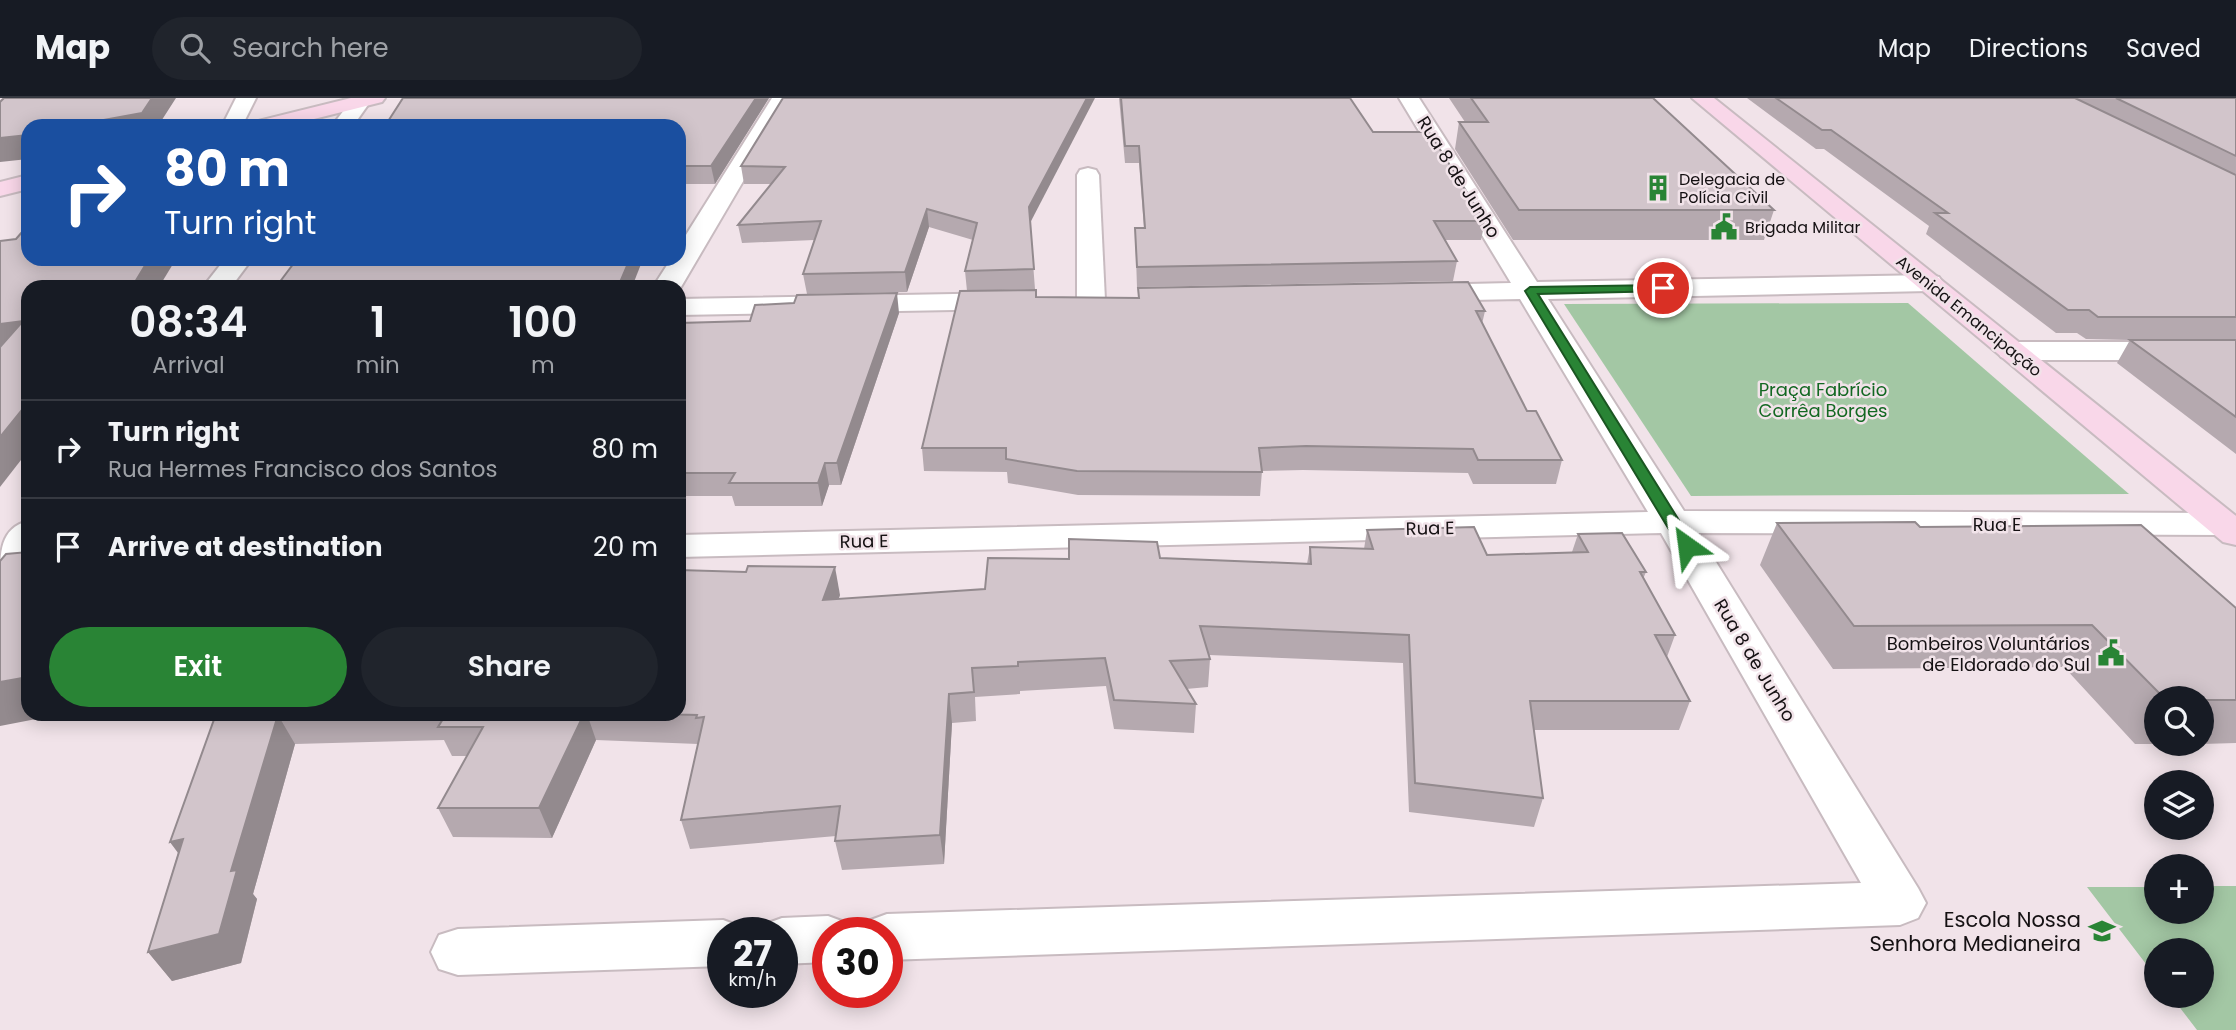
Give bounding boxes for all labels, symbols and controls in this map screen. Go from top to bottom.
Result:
search box [152,17,642,80]
text: Map [35,24,110,71]
icon: search [176,29,214,67]
text: Search here [232,30,389,66]
text: Map [1878,32,1931,65]
text: Directions [1969,32,2088,65]
text: Saved [2126,32,2201,65]
street label: Rua 8 de Junho [1411,111,1507,243]
text: 80 m [164,135,290,203]
icon: right [49,147,140,238]
place label: Delegacia de Polícia Civil [1679,168,1785,209]
building icon: Delegacia de Polícia Civil [1643,173,1673,203]
text: Turn right [164,200,316,245]
public building icon: Brigada Militar [1709,212,1739,242]
place label: Brigada Militar [1745,216,1860,239]
street label: Avenida Emancipação [1891,250,2047,382]
pin [1633,258,1693,318]
icon: arrive [1644,269,1682,307]
text: 08:34 [129,293,247,352]
text: 1 [370,293,385,352]
text: 100 [508,293,578,352]
text: Arrival [152,349,225,381]
text: min [356,349,400,381]
text: m [531,349,555,381]
park label: Praça Fabrício Corrêa Borges [1759,377,1887,423]
text: Turn right [108,414,240,450]
icon: right [49,430,87,468]
text: 80 m [592,431,658,467]
text: Rua Hermes Francisco dos Santos [108,453,497,485]
position arrow [1650,509,1724,583]
street label: Rua E [1973,512,2021,537]
street label: Rua E [1405,515,1455,541]
icon: arrive [49,528,87,566]
street label: Rua E [839,528,889,554]
text: Arrive at destination [108,529,383,565]
text: 20 m [593,529,658,565]
street label: Rua 8 de Junho [1708,594,1802,726]
button: Exit [49,627,347,707]
button: Share [361,627,658,707]
place label: Bombeiros Voluntários de Eldorado do Sul [1887,631,2090,677]
public building icon: Bombeiros Voluntários de Eldorado do Sul [2096,638,2126,668]
map controls [2144,686,2214,1008]
button: search [2144,686,2214,756]
button: layers [2144,770,2214,840]
button: + [2144,854,2214,924]
place label: Escola Nossa Senhora Medianeira [1869,905,2081,958]
school or university icon: Escola Nossa Senhora Medianeira [2087,916,2117,946]
speed limit sign: 30 [812,917,903,1008]
text: 27 [733,929,772,978]
button: − [2144,938,2214,1008]
text: km/h [729,967,776,992]

